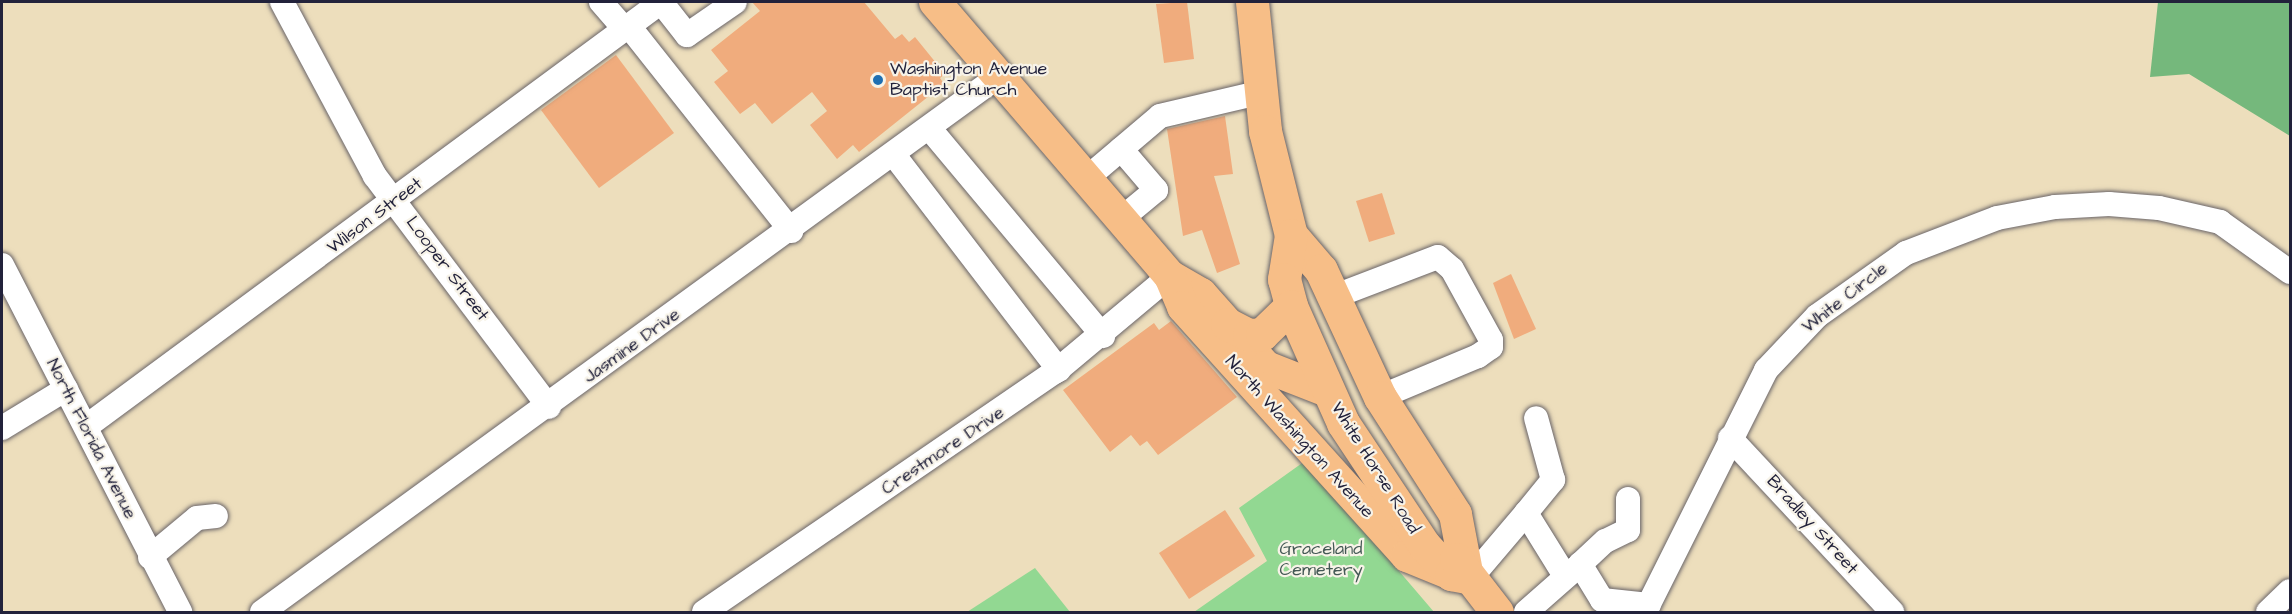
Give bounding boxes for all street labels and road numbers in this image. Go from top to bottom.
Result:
street label: Wilson Street [323,173,427,259]
street label: Looper Street [401,213,493,325]
street label: White Circle [1798,258,1892,338]
street label: Jasmine Drive [580,304,684,388]
street label: North Washington Avenue [1220,351,1378,523]
street label: North Florida Avenue [41,355,141,523]
street label: White Horse Road [1326,398,1424,538]
street label: Crestmore Drive [878,402,1008,500]
street label: Bradley Street [1762,471,1862,579]

